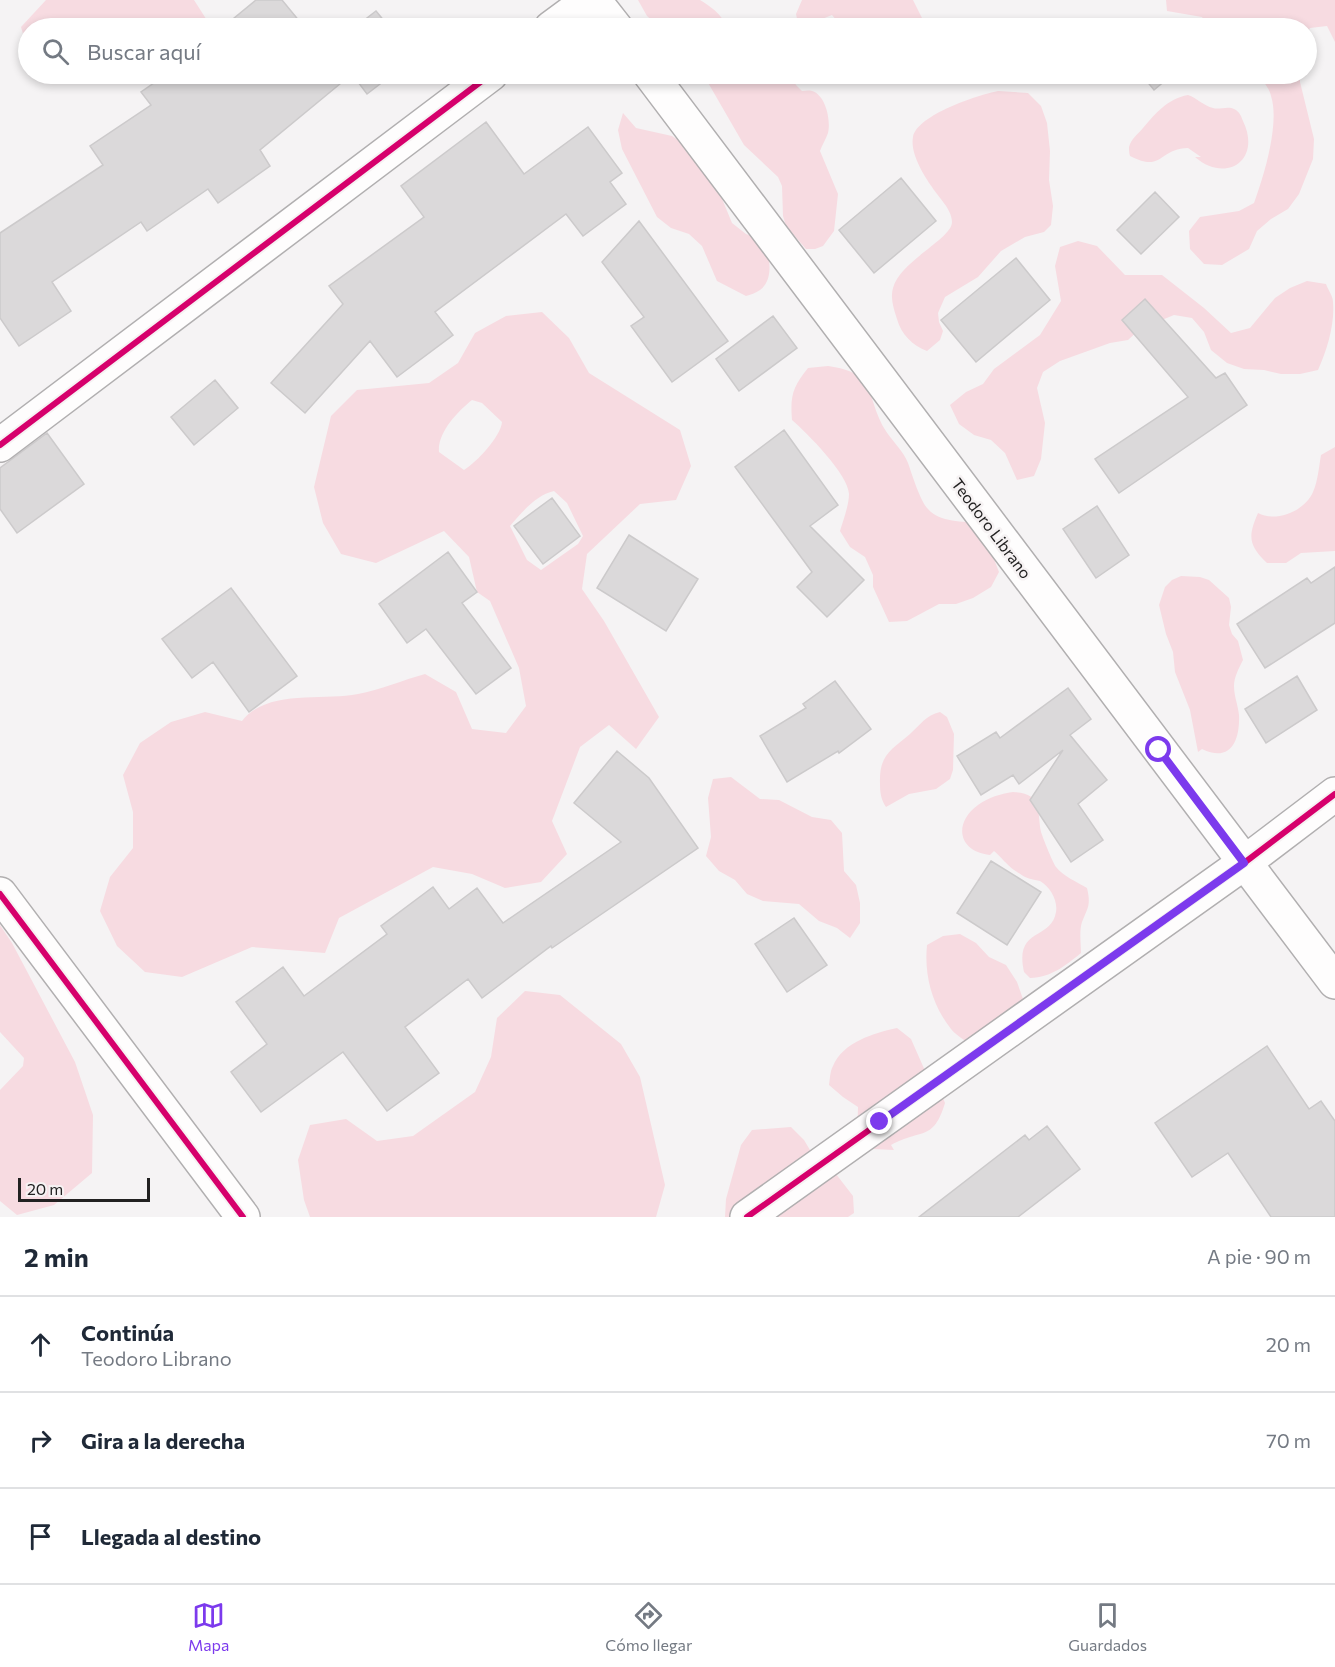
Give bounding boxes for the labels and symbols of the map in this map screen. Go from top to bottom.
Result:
street label: Teodoro Librano [948,474,1036,582]
route start [1145,736,1171,762]
route end [866,1108,892,1134]
scale bar [18,1175,150,1202]

